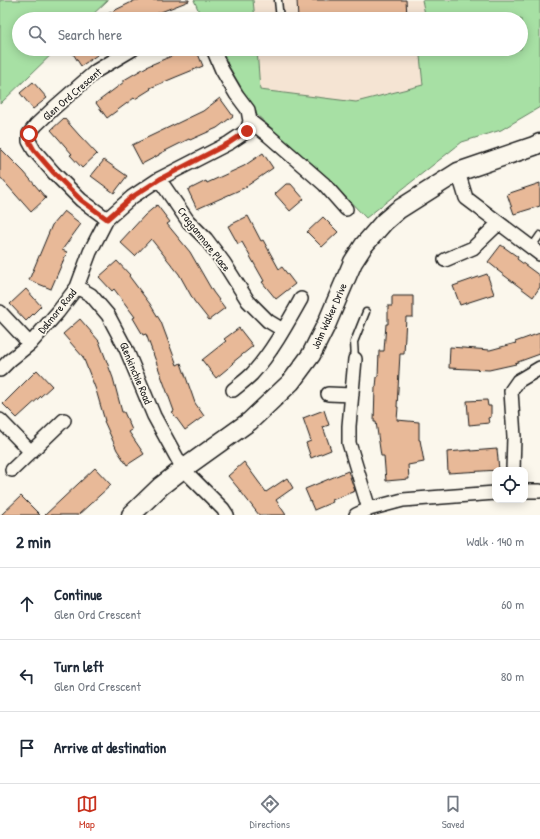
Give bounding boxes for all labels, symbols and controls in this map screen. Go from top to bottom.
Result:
search box [12,12,528,56]
icon: search [26,23,48,45]
text: Search here [58,24,122,45]
street label: Glen Ord Crescent [40,64,104,123]
route end [238,122,256,140]
route start [20,125,38,143]
street label: Cragganmore Place [175,204,234,274]
street label: John Walker Drive [308,280,350,351]
street label: Dalmore Road [35,285,80,336]
street label: Glenkinchie Road [117,340,156,407]
map controls [492,467,528,503]
button: locate [492,467,528,503]
text: 2 min [16,530,51,553]
text: Walk · 140 m [466,532,524,550]
text: Continue [54,584,102,605]
icon: ahead [16,593,38,615]
text: 60 m [501,595,524,613]
text: Glen Ord Crescent [54,605,141,623]
text: Turn left [54,656,104,677]
icon: left [16,665,38,687]
text: 80 m [501,667,524,685]
text: Glen Ord Crescent [54,677,141,695]
icon: arrive [16,737,38,759]
text: Arrive at destination [54,737,166,758]
tab: Map [76,793,98,831]
tab: Directions [250,793,290,831]
tab: Saved [442,793,464,831]

